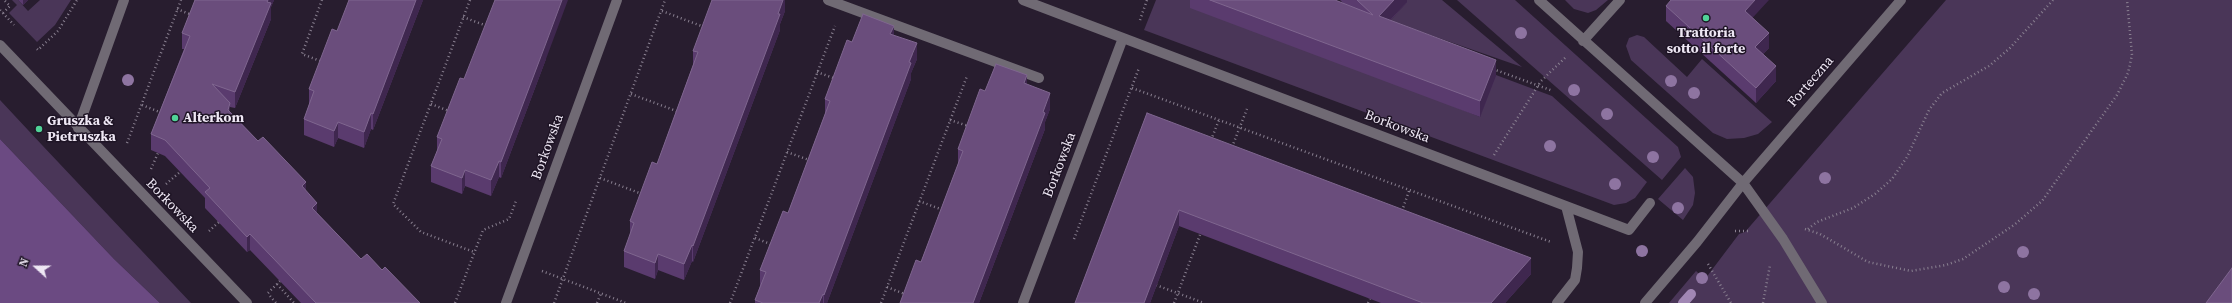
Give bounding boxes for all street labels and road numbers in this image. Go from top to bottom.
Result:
street label: Forteczna [1784,53,1838,111]
street label: Borkowska [1362,107,1432,147]
street label: Borkowska [528,112,568,182]
street label: Borkowska [1040,130,1080,200]
street label: Borkowska [142,175,202,237]

